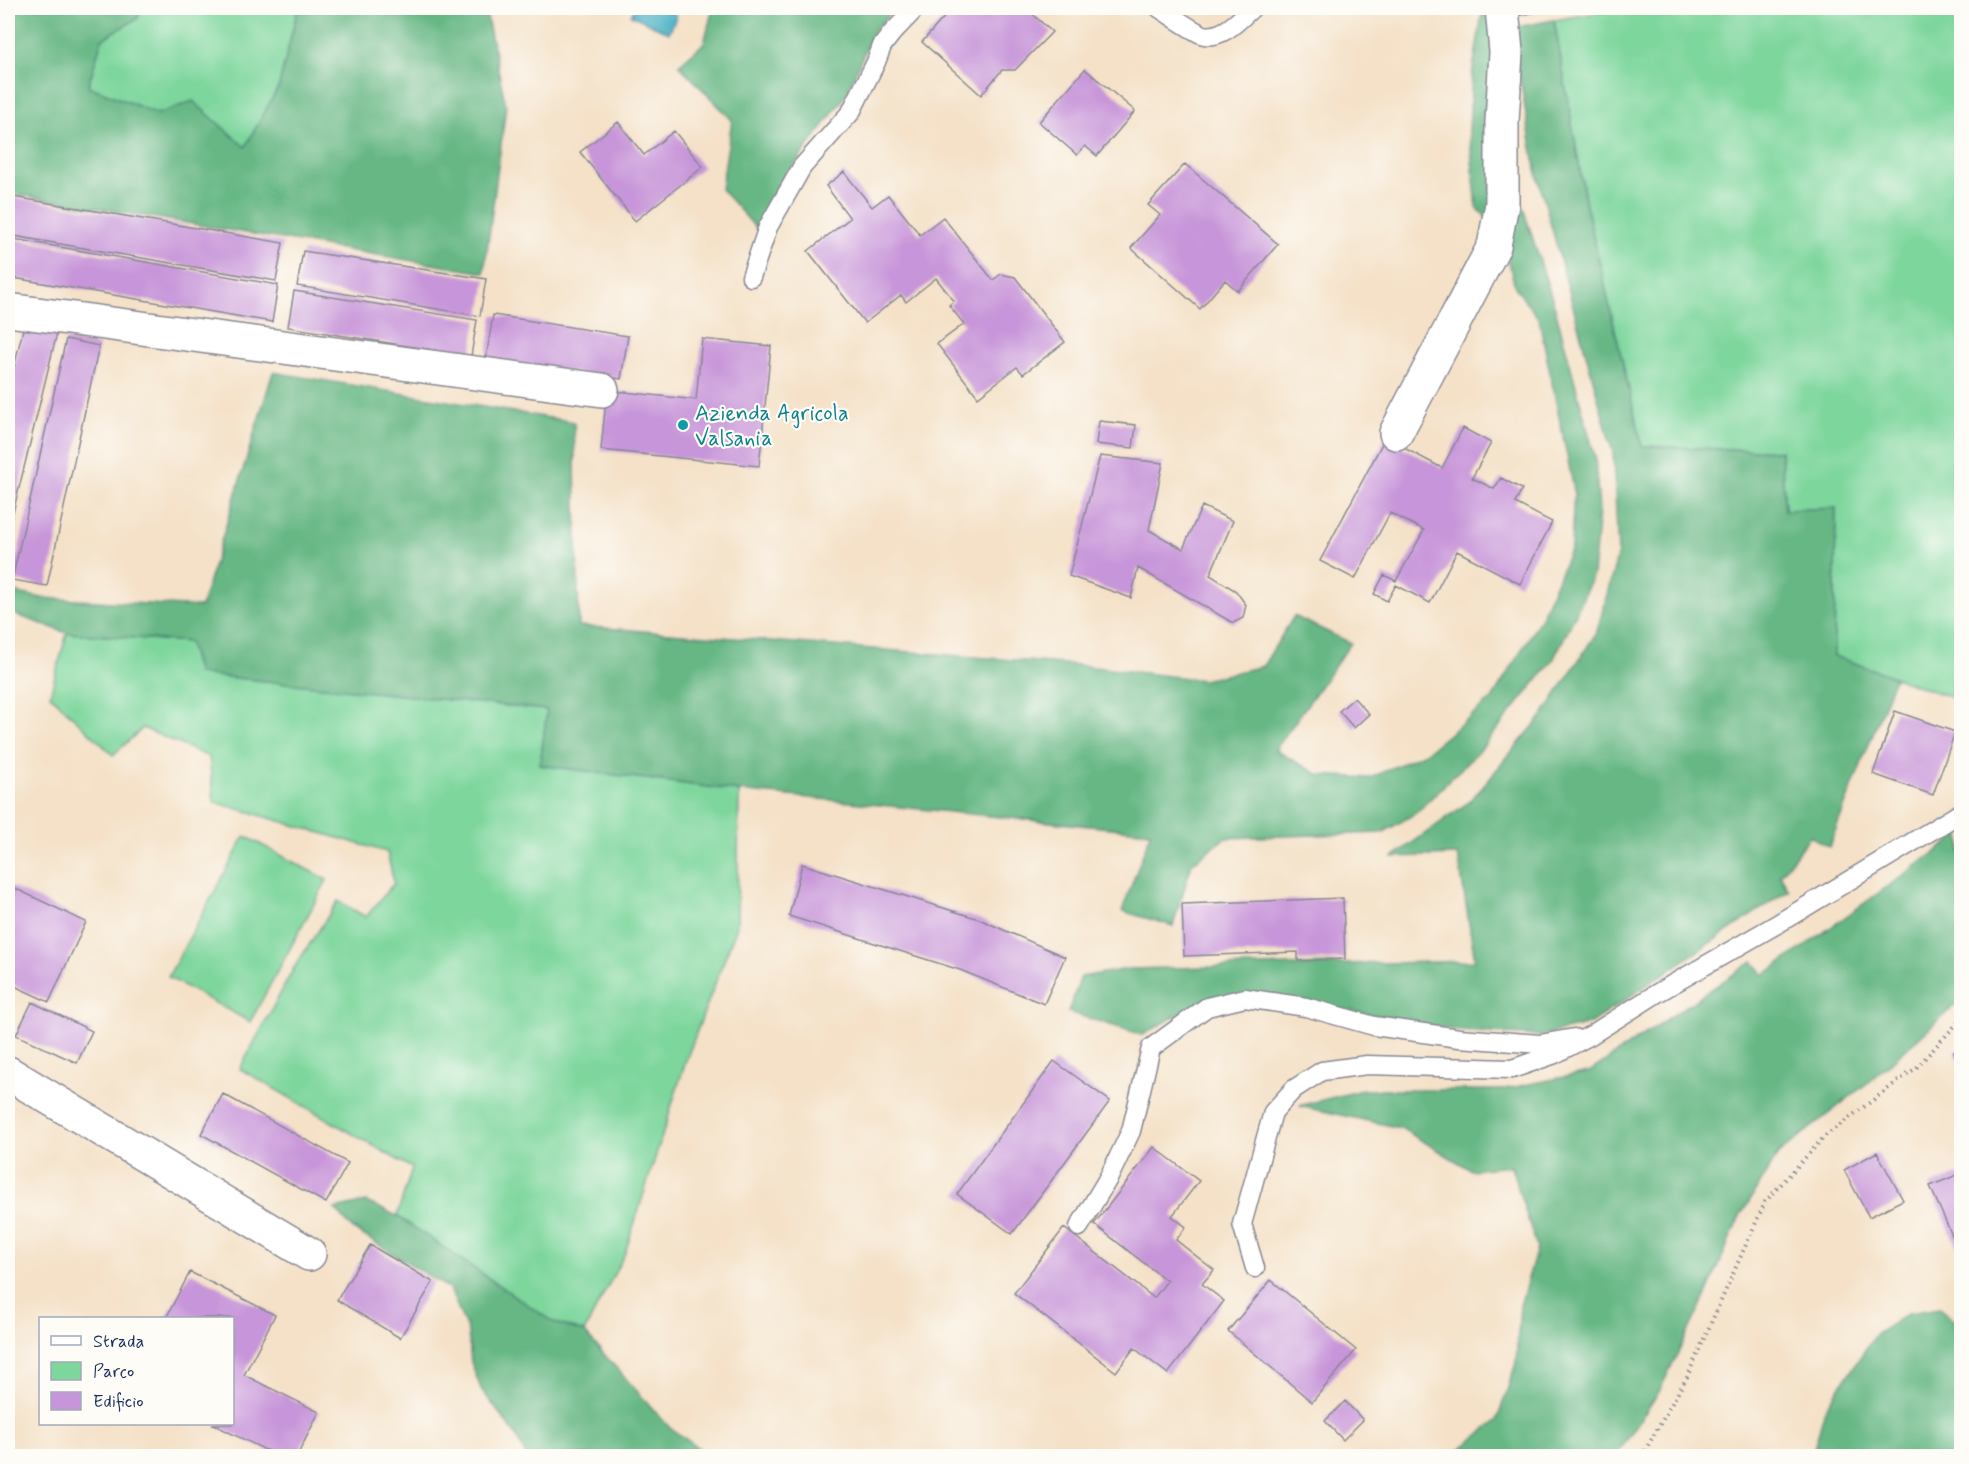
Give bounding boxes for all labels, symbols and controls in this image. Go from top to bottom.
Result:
place label: Azienda Agricola Valsania [695,400,849,453]
marker: Azienda Agricola Valsania [676,418,690,432]
legend [39,1317,234,1425]
text: Strada [93,1330,144,1354]
text: Parco [93,1360,134,1384]
text: Edificio [93,1390,144,1414]

